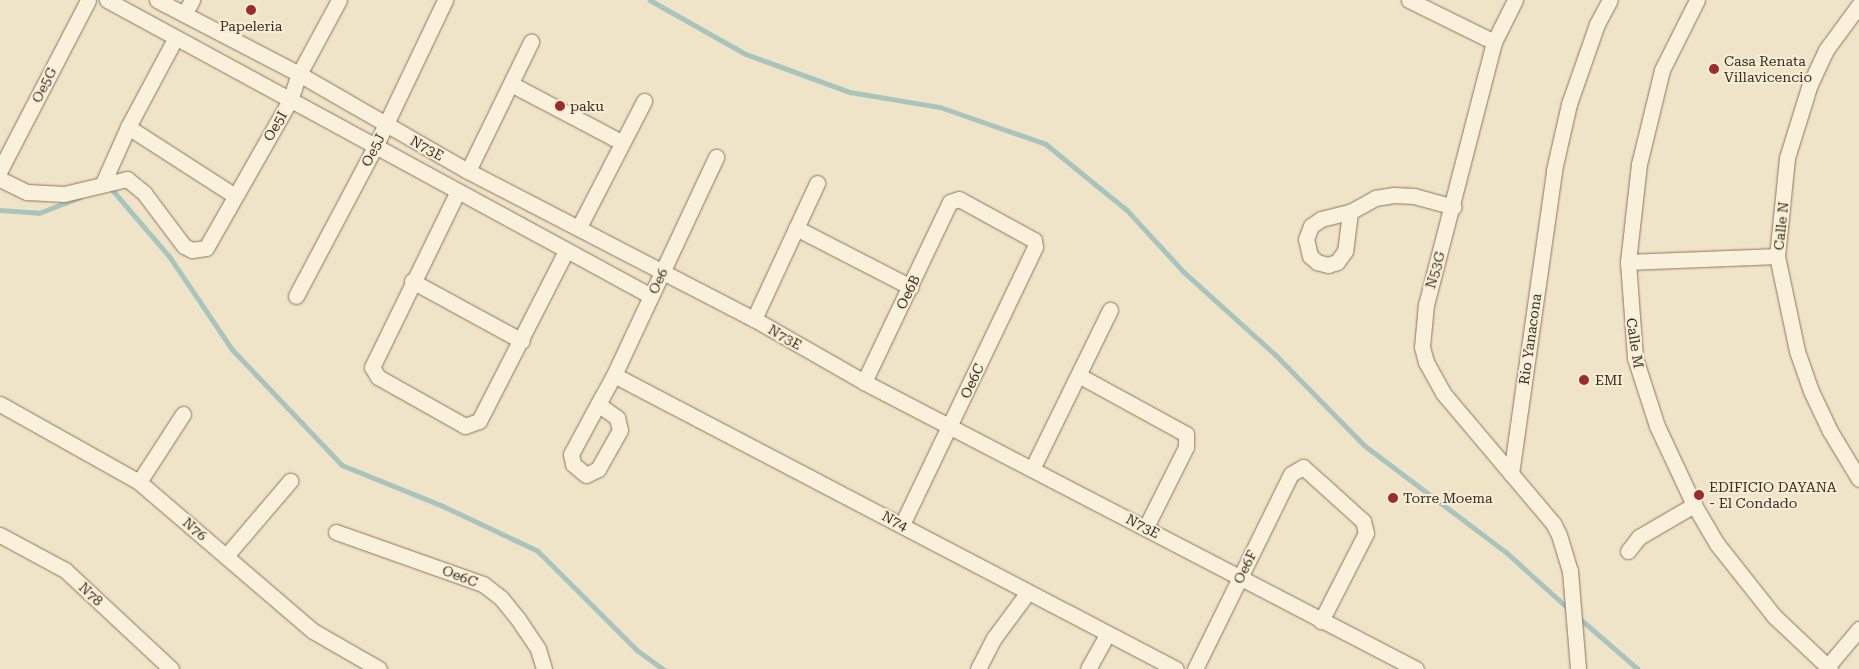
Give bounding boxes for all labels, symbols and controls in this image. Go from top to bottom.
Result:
marker: Papeleria [245,4,257,16]
place label: Papeleria [220,18,282,34]
place label: Casa Renata Villavicencio [1724,53,1812,85]
marker: Casa Renata Villavicencio [1708,63,1720,75]
street label: Oe5G [28,64,60,106]
place label: paku [570,98,604,114]
marker: paku [554,100,566,112]
street label: Oe5I [260,108,290,144]
street label: Oe5J [358,131,388,169]
street label: N73E [407,132,447,164]
street label: Calle N [1770,201,1792,251]
street label: N53G [1422,250,1448,290]
street label: Oe6 [645,265,671,297]
street label: Oe6B [893,272,923,312]
street label: Rio Yanacona [1515,292,1545,386]
street label: Calle M [1623,317,1647,369]
street label: N73E [765,321,805,353]
street label: Oe6C [957,361,987,401]
place label: EMI [1595,372,1623,388]
marker: EMI [1577,373,1591,387]
place label: EDIFICIO DAYANA - El Condado [1709,479,1837,512]
marker: EDIFICIO DAYANA - El Condado [1693,489,1705,501]
place label: Torre Moema [1403,490,1492,506]
marker: Torre Moema [1387,492,1399,504]
street label: N74 [879,507,911,535]
street label: N73E [1123,510,1163,542]
street label: N76 [179,514,211,544]
street label: Oe6F [1230,548,1260,586]
street label: Oe6C [440,562,480,590]
street label: N78 [75,579,107,609]

